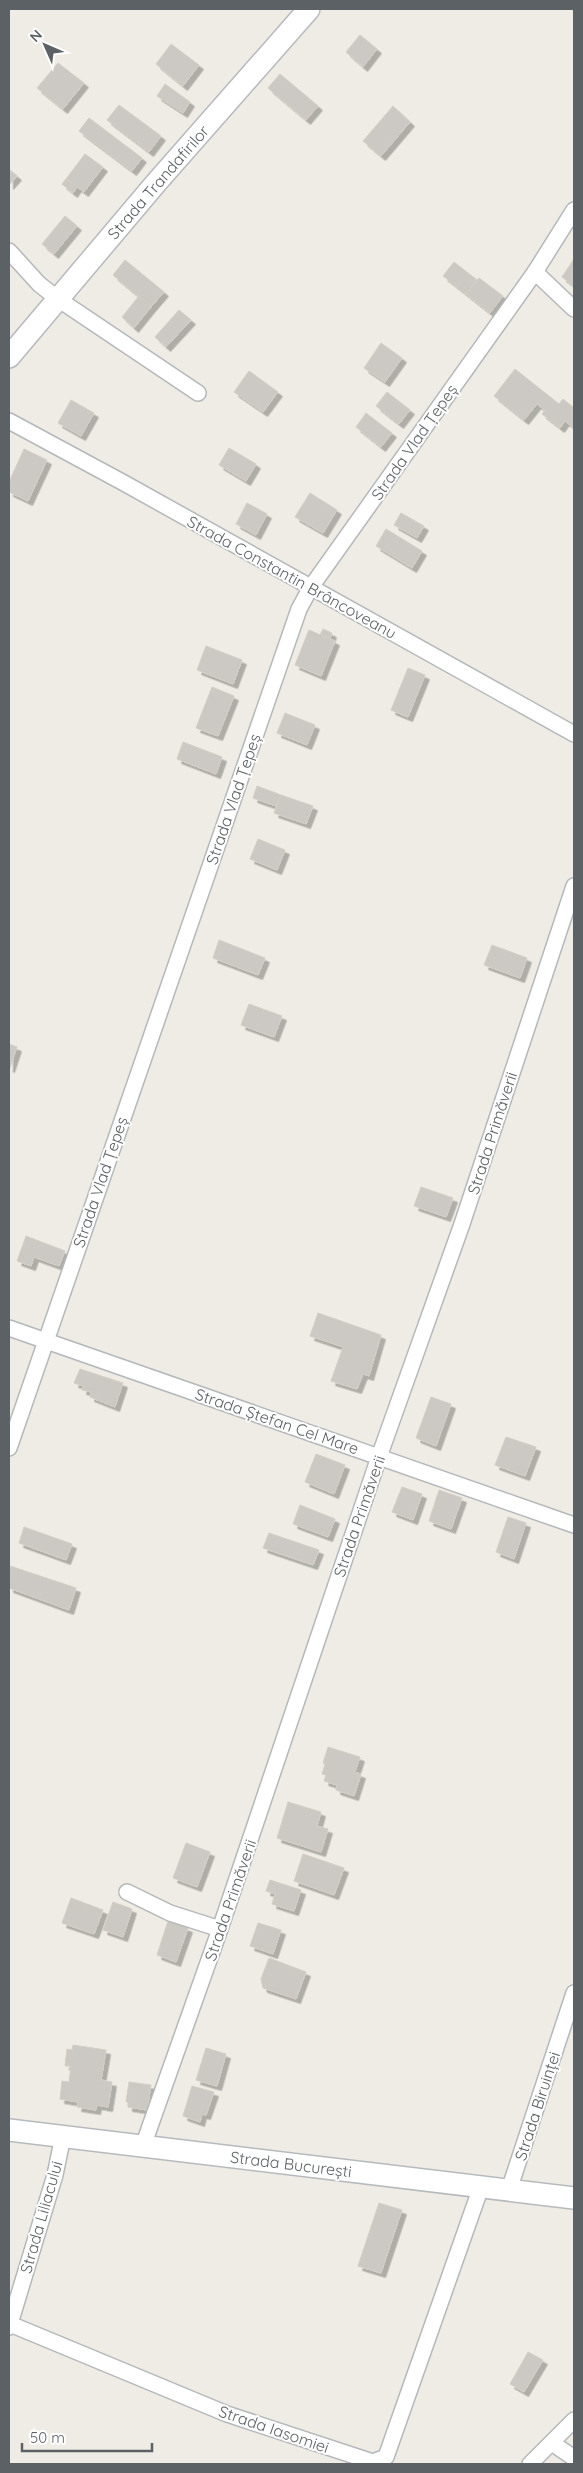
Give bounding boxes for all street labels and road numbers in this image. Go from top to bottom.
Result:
street label: Strada Trandafirilor [103,121,213,243]
street label: Strada Vlad Țepeș [367,380,461,504]
street label: Strada Constantin Brâncoveanu [184,511,400,643]
street label: Strada Vlad Țepeș [201,731,265,867]
street label: Strada Primăverii [463,1069,521,1197]
street label: Strada Vlad Țepeș [68,1114,132,1250]
street label: Strada Ștefan Cel Mare [193,1384,361,1458]
street label: Strada Primăverii [329,1452,389,1580]
street label: Strada Primăverii [200,1836,260,1964]
street label: Strada Biruinței [510,2049,564,2163]
street label: Strada București [229,2147,353,2181]
street label: Strada Liliacului [15,2158,67,2276]
street label: Strada Iasomiei [216,2401,332,2457]

